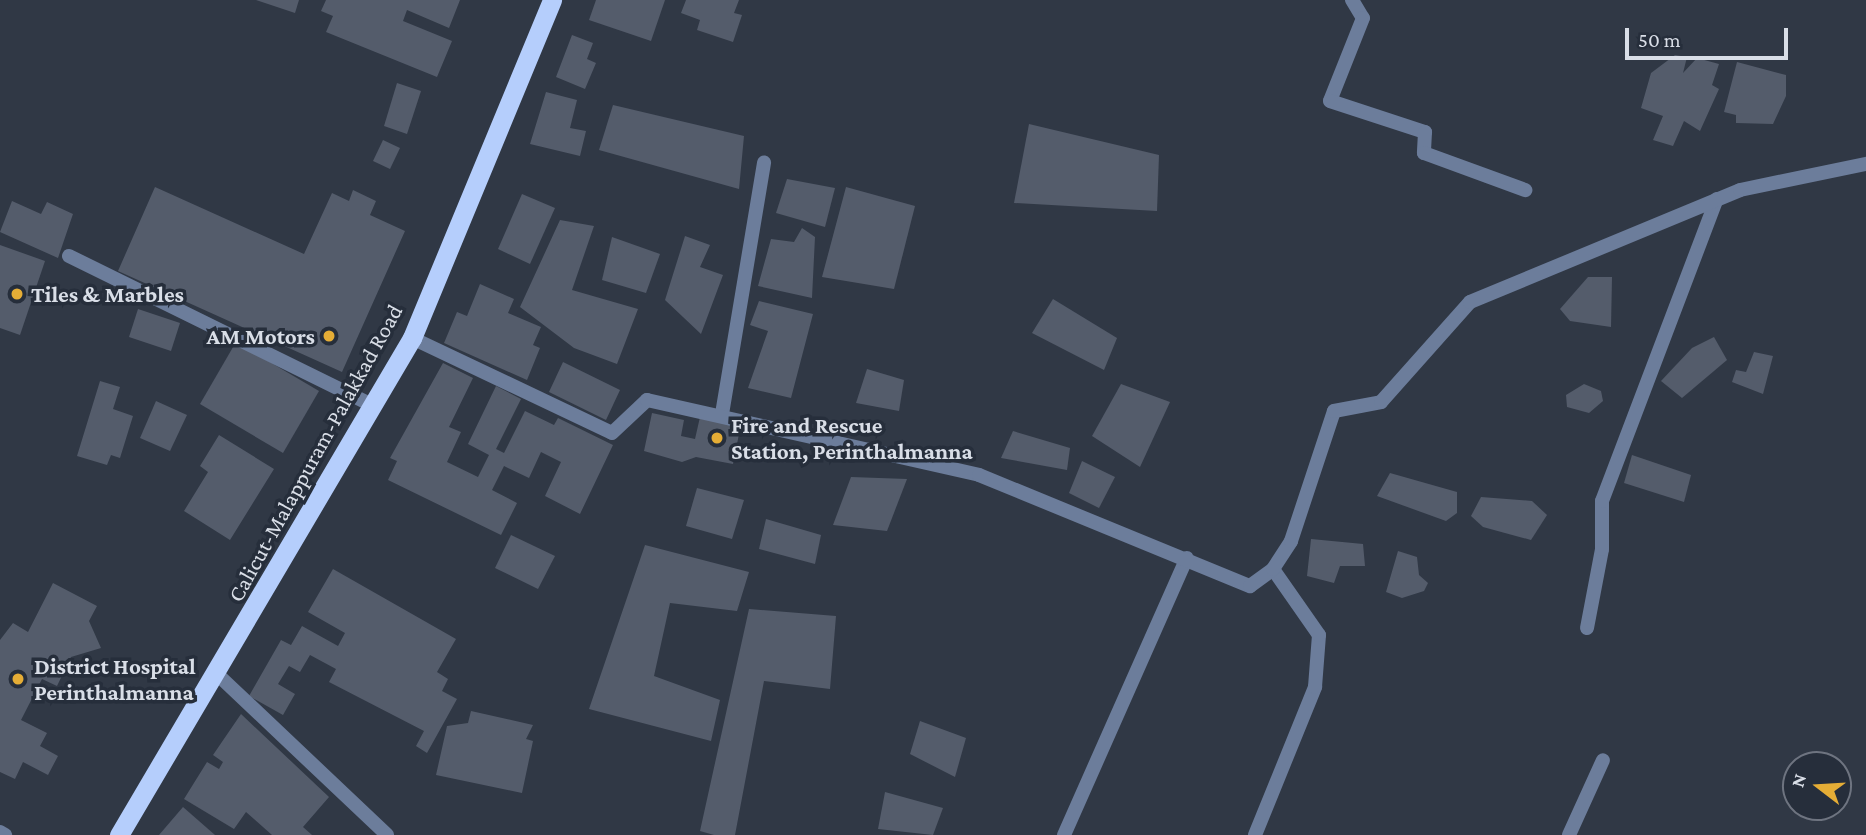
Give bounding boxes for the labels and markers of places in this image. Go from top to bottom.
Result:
place label: Tiles & Marbles [31,280,184,308]
marker: Tiles & Marbles [9,286,25,302]
place label: AM Motors [207,322,315,350]
marker: AM Motors [321,328,337,344]
place label: Fire and Rescue Station, Perinthalmanna [731,411,973,465]
marker: Fire and Rescue Station, Perinthalmanna [709,430,725,446]
place label: District Hospital Perinthalmanna [34,652,196,706]
marker: District Hospital Perinthalmanna [8,669,28,689]

